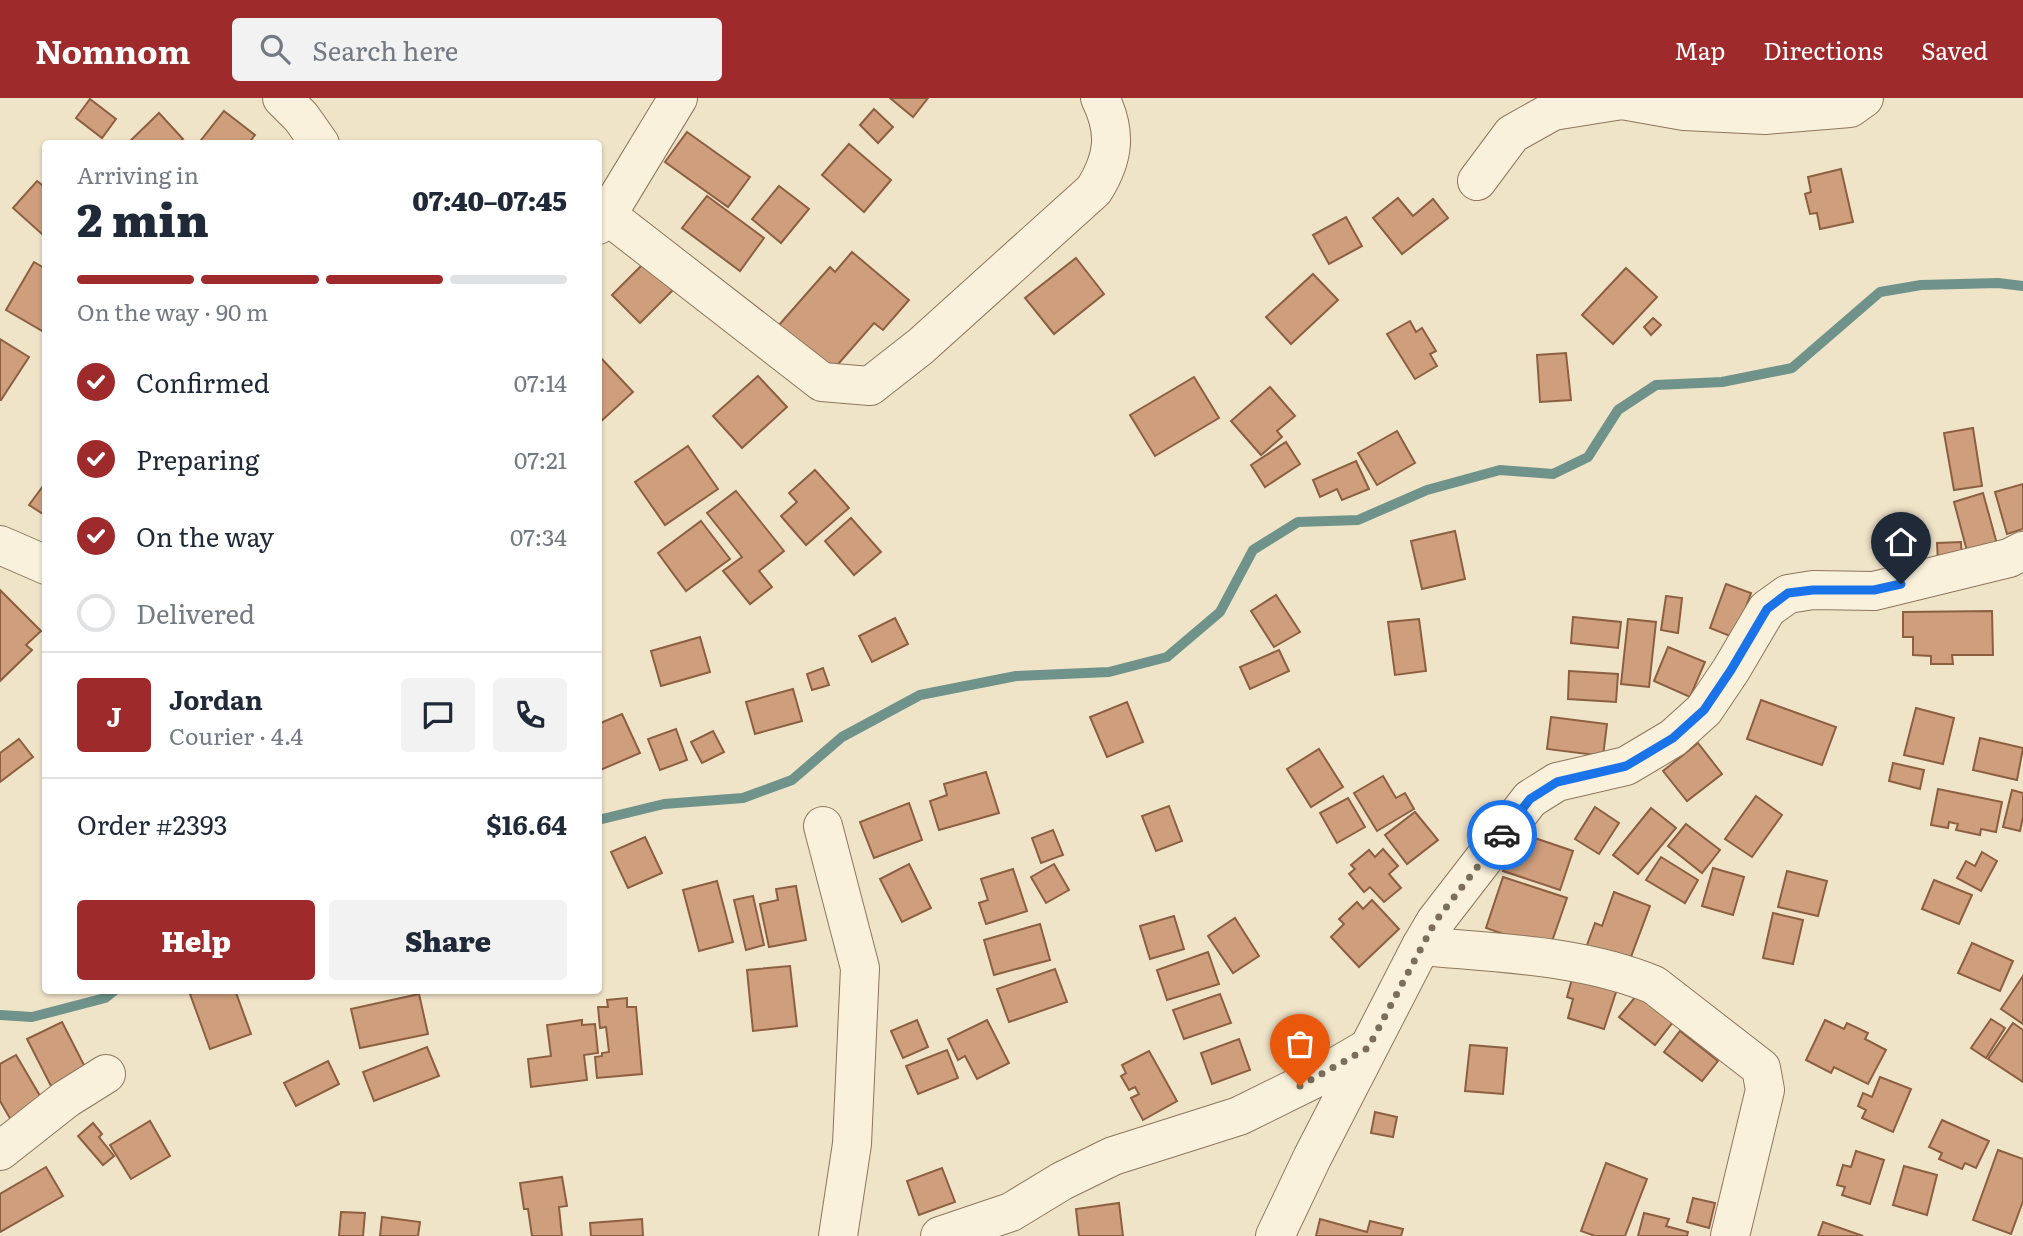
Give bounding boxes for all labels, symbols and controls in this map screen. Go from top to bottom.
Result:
search box [232,18,722,81]
text: Nomnom [35,25,190,74]
icon: search [256,30,294,68]
text: Search here [312,30,458,69]
text: Map [1674,32,1725,67]
text: Directions [1763,32,1883,67]
text: Saved [1921,32,1988,67]
text: Arriving in [77,157,199,191]
text: 07:40–07:45 [412,180,567,219]
text: 2 min [77,183,209,251]
text: On the way · 90 m [77,294,268,328]
text: Confirmed [136,362,270,401]
icon: check [77,363,115,401]
text: 07:14 [514,365,567,399]
text: Preparing [136,439,259,478]
icon: check [77,440,115,478]
text: 07:21 [514,442,567,476]
pin [1871,512,1931,584]
text: On the way [136,516,274,555]
icon: check [77,517,115,555]
text: 07:34 [510,519,567,553]
icon: home [1882,523,1920,561]
text: Delivered [136,593,255,632]
button: chat [401,678,475,752]
button: phone [493,678,567,752]
text: Jordan [169,679,263,718]
text: J [107,696,121,735]
text: Courier · 4.4 [169,718,303,752]
courier [1467,800,1537,870]
text: Order #2393 [77,804,228,843]
text: $16.64 [486,804,567,843]
icon: car [1483,816,1521,854]
button: Help [77,900,315,980]
button: Share [329,900,567,980]
pin [1270,1014,1330,1086]
icon: bag [1281,1025,1319,1063]

